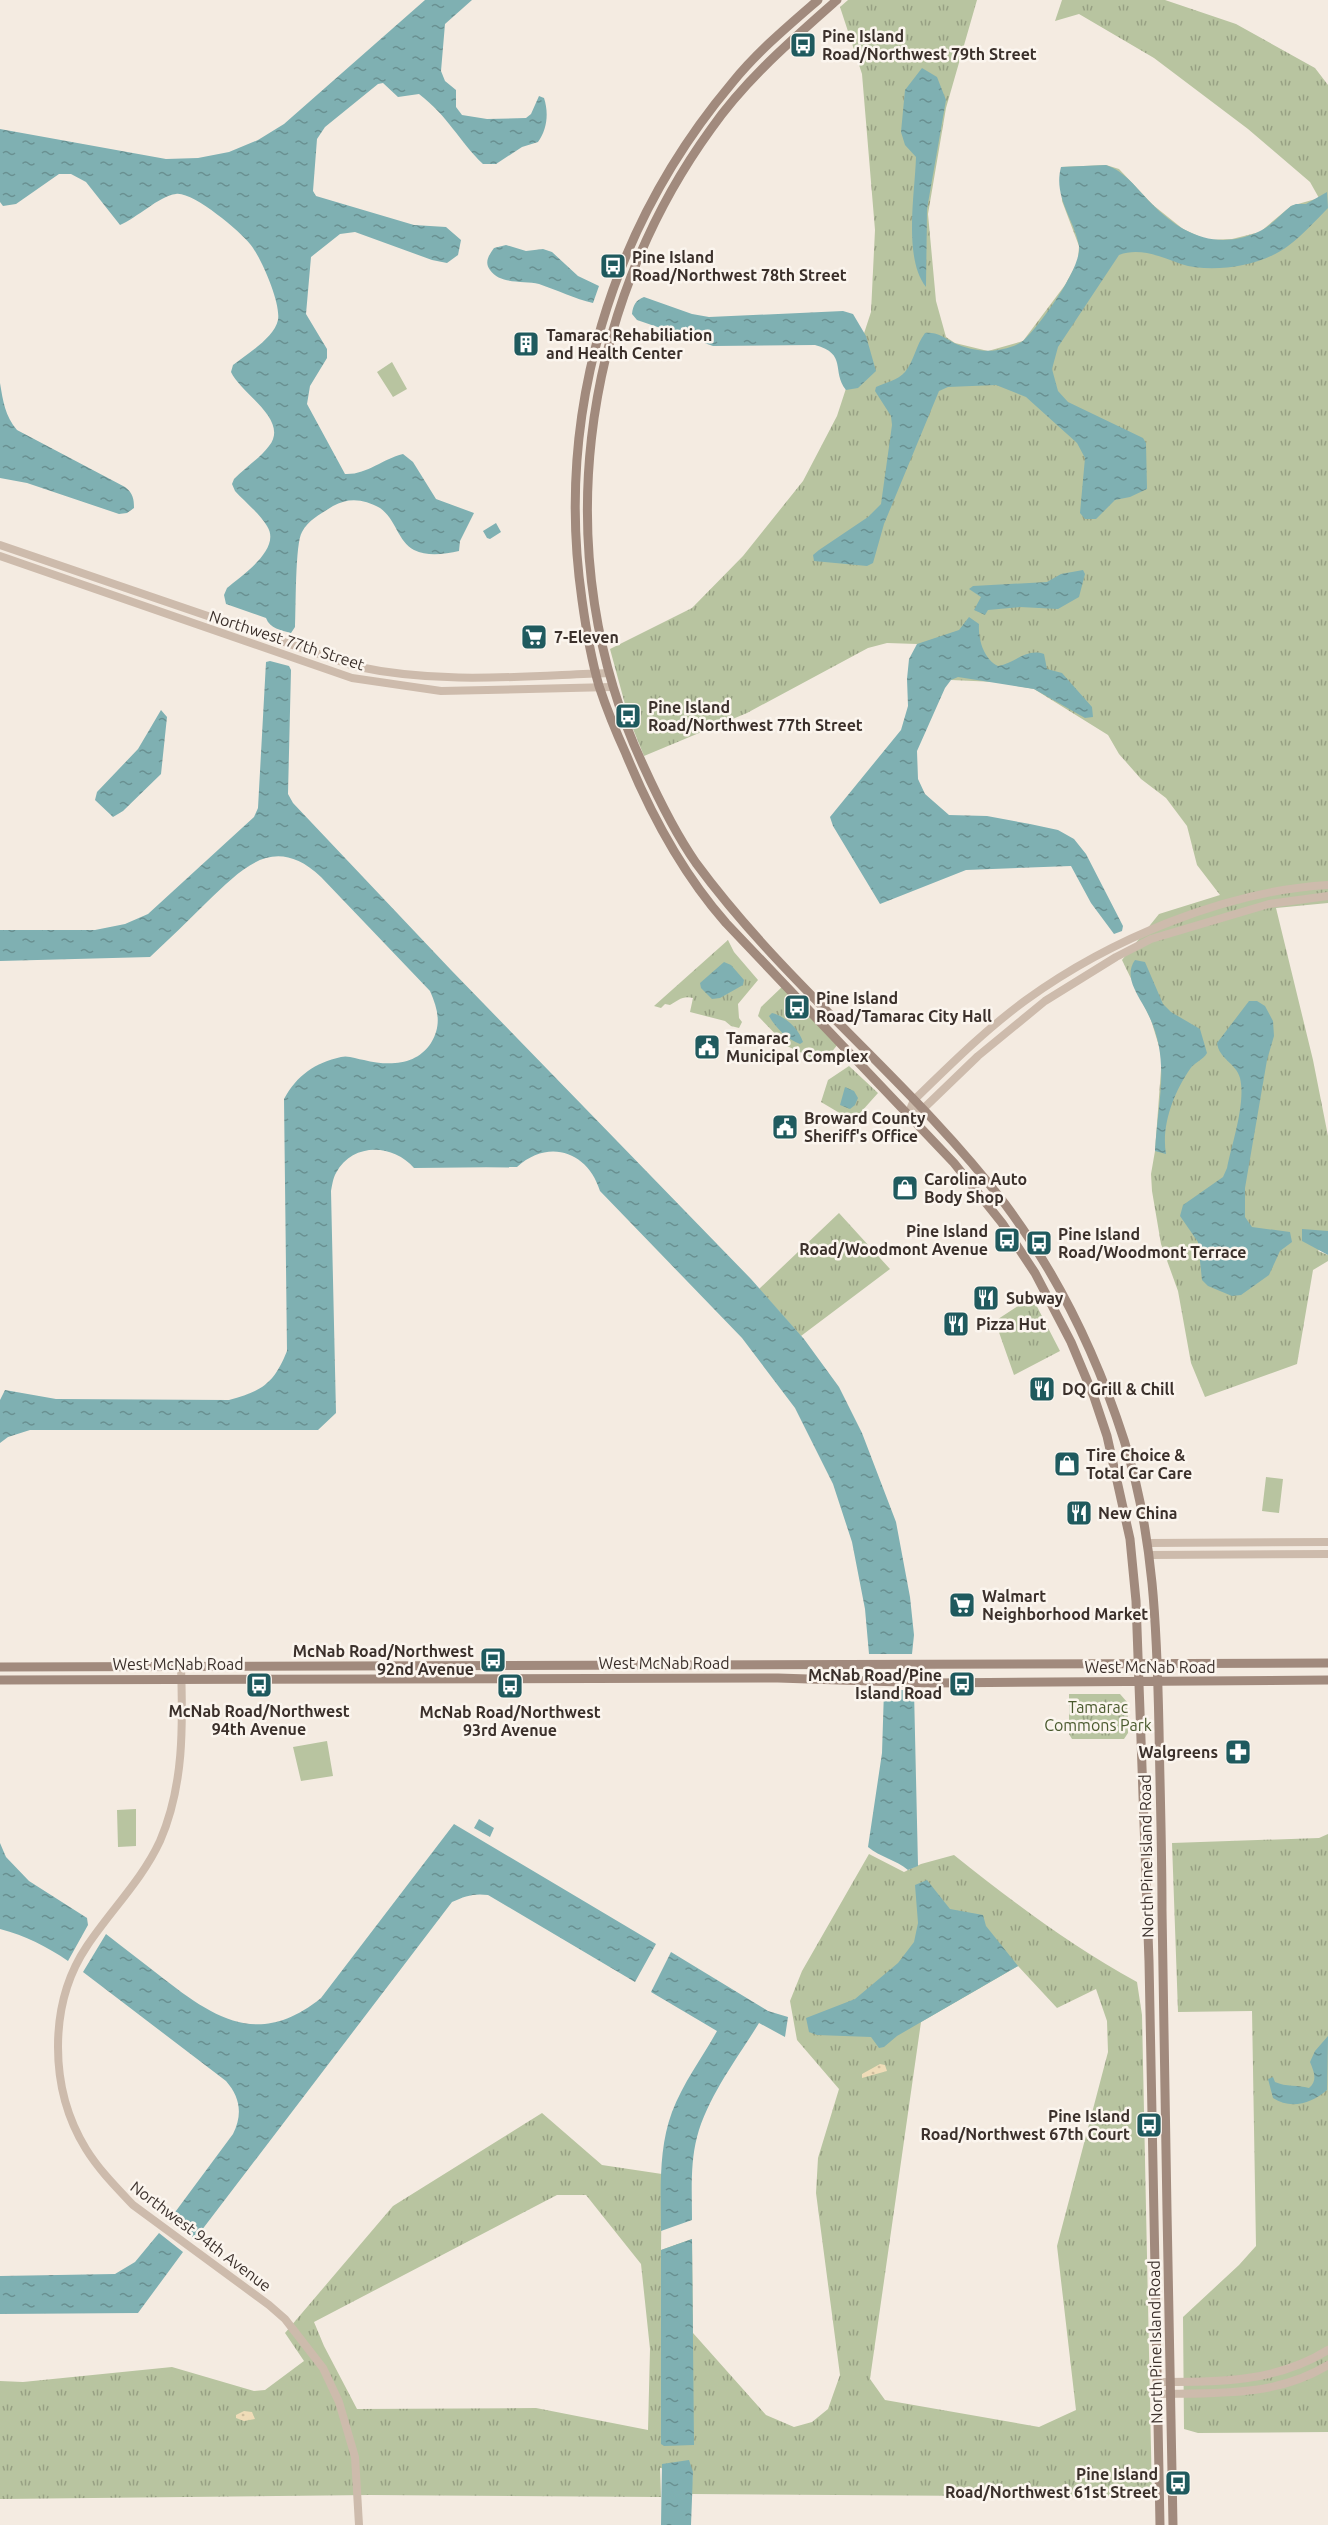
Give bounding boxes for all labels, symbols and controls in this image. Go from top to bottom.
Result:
place label: Pine Island Road/Northwest 79th Street [822,27,1037,63]
bus stop icon: Pine Island Road/Northwest 79th Street [788,30,818,60]
place label: Pine Island Road/Northwest 78th Street [632,248,847,284]
bus stop icon: Pine Island Road/Northwest 78th Street [598,251,628,281]
place label: Tamarac Rehabiliation and Health Center [546,326,712,362]
building icon: Tamarac Rehabiliation and Health Center [511,329,541,359]
street label: Northwest 77th Street [207,606,368,674]
supermarket icon: 7-Eleven [519,622,549,652]
place label: 7-Eleven [554,628,619,646]
place label: Pine Island Road/Northwest 77th Street [648,698,863,734]
bus stop icon: Pine Island Road/Northwest 77th Street [613,701,643,731]
place label: Pine Island Road/Tamarac City Hall [816,989,992,1025]
bus stop icon: Pine Island Road/Tamarac City Hall [782,992,812,1022]
place label: Tamarac Municipal Complex [726,1029,869,1065]
public building icon: Tamarac Municipal Complex [692,1032,722,1062]
place label: Broward County Sheriff's Office [804,1109,926,1145]
public building icon: Broward County Sheriff's Office [770,1112,800,1142]
place label: Carolina Auto Body Shop [924,1170,1027,1206]
shop icon: Carolina Auto Body Shop [890,1173,920,1203]
place label: Pine Island Road/Woodmont Avenue [799,1222,988,1258]
bus stop icon: Pine Island Road/Woodmont Avenue [992,1225,1022,1255]
place label: Pine Island Road/Woodmont Terrace [1058,1225,1247,1261]
bus stop icon: Pine Island Road/Woodmont Terrace [1024,1228,1054,1258]
restaurant icon: Subway [971,1283,1001,1313]
place label: Subway [1006,1289,1064,1307]
restaurant icon: Pizza Hut [941,1309,971,1339]
place label: Pizza Hut [976,1315,1047,1333]
restaurant icon: DQ Grill & Chill [1027,1374,1057,1404]
place label: DQ Grill & Chill [1062,1380,1174,1398]
place label: Tire Choice & Total Car Care [1086,1446,1192,1482]
shop icon: Tire Choice & Total Car Care [1052,1449,1082,1479]
restaurant icon: New China [1064,1498,1094,1528]
place label: New China [1098,1504,1178,1522]
place label: Walmart Neighborhood Market [982,1587,1148,1623]
supermarket icon: Walmart Neighborhood Market [947,1590,977,1620]
place label: McNab Road/Northwest 92nd Avenue [293,1642,474,1678]
bus stop icon: McNab Road/Northwest 92nd Avenue [478,1645,508,1675]
street label: West McNab Road [598,1654,730,1672]
street label: West McNab Road [112,1655,244,1673]
street label: West McNab Road [1084,1658,1216,1676]
place label: McNab Road/Pine Island Road [808,1666,942,1702]
bus stop icon: McNab Road/Pine Island Road [947,1669,977,1699]
bus stop icon: McNab Road/Northwest 94th Avenue [244,1670,274,1700]
bus stop icon: McNab Road/Northwest 93rd Avenue [495,1671,525,1701]
park label: Tamarac Commons Park [1044,1698,1152,1734]
place label: McNab Road/Northwest 94th Avenue [168,1702,350,1738]
place label: McNab Road/Northwest 93rd Avenue [419,1703,601,1739]
pharmacy icon: Walgreens [1223,1737,1253,1767]
place label: Walgreens [1139,1743,1218,1761]
street label: North Pine Island Road [1136,1774,1156,1938]
place label: Pine Island Road/Northwest 67th Court [920,2107,1130,2143]
bus stop icon: Pine Island Road/Northwest 67th Court [1134,2110,1164,2140]
street label: Northwest 94th Avenue [127,2177,275,2295]
street label: North Pine Island Road [1145,2260,1165,2424]
place label: Pine Island Road/Northwest 61st Street [945,2465,1158,2501]
bus stop icon: Pine Island Road/Northwest 61st Street [1163,2468,1193,2498]

